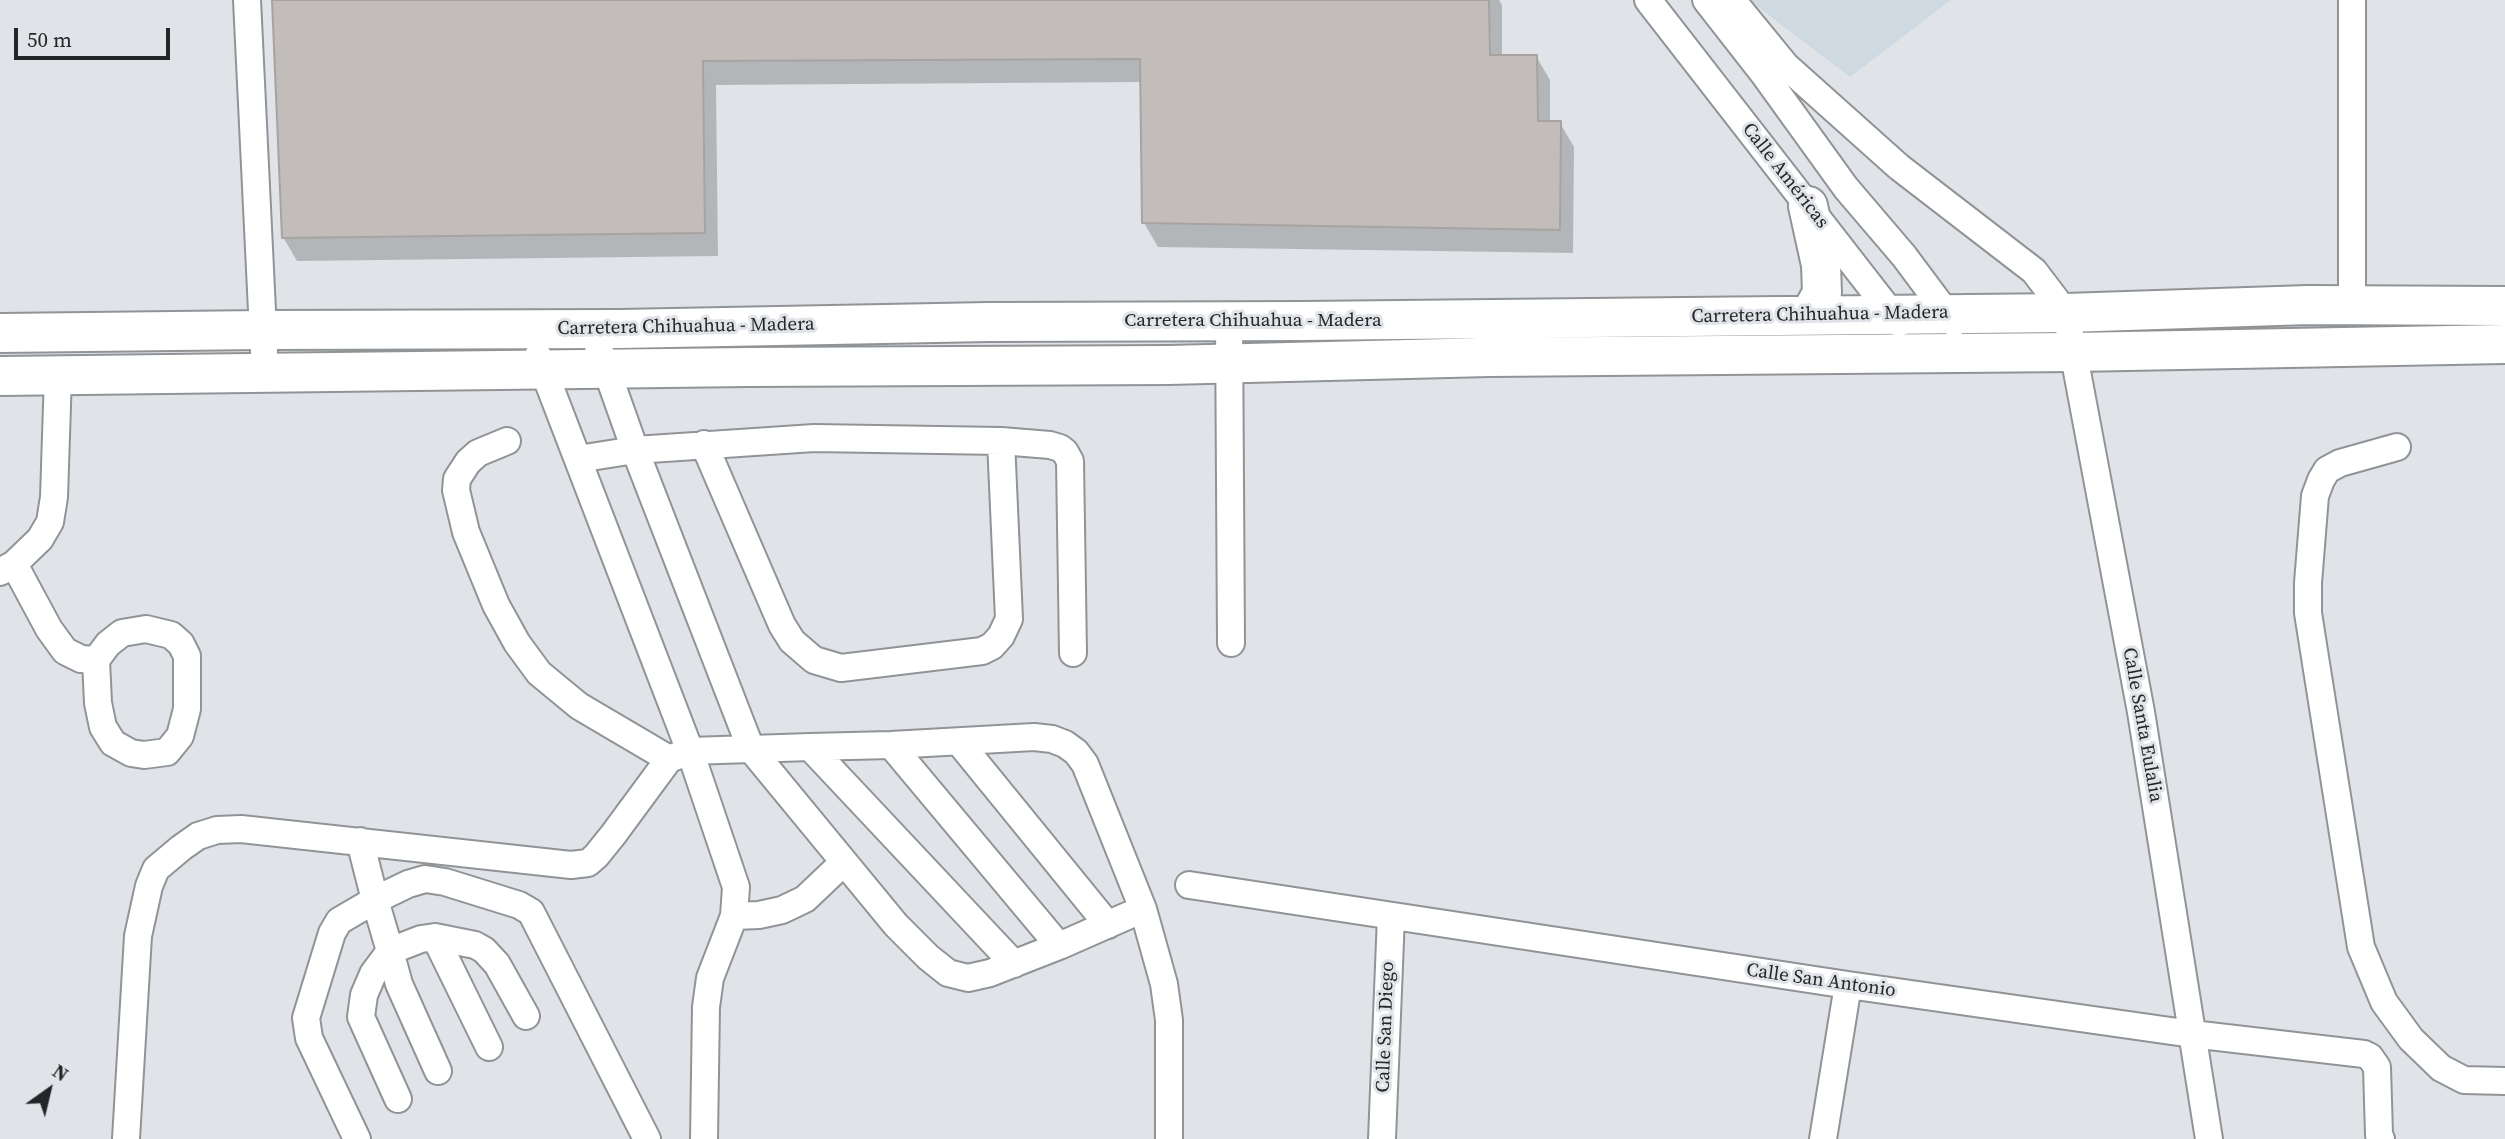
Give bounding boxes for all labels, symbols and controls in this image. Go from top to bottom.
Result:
scale bar [18,14,173,58]
text: 50 m [27,25,72,54]
street label: Calle Américas [1737,119,1833,233]
street label: Carretera Chihuahua - Madera [1691,301,1949,329]
street label: Carretera Chihuahua - Madera [1124,310,1382,332]
street label: Carretera Chihuahua - Madera [557,313,815,341]
street label: Calle Santa Eulalia [2117,646,2167,804]
street label: Calle San Antonio [1745,959,1897,1003]
street label: Calle San Diego [1372,961,1400,1093]
north arrow [14,1055,84,1125]
text: N [48,1058,74,1087]

